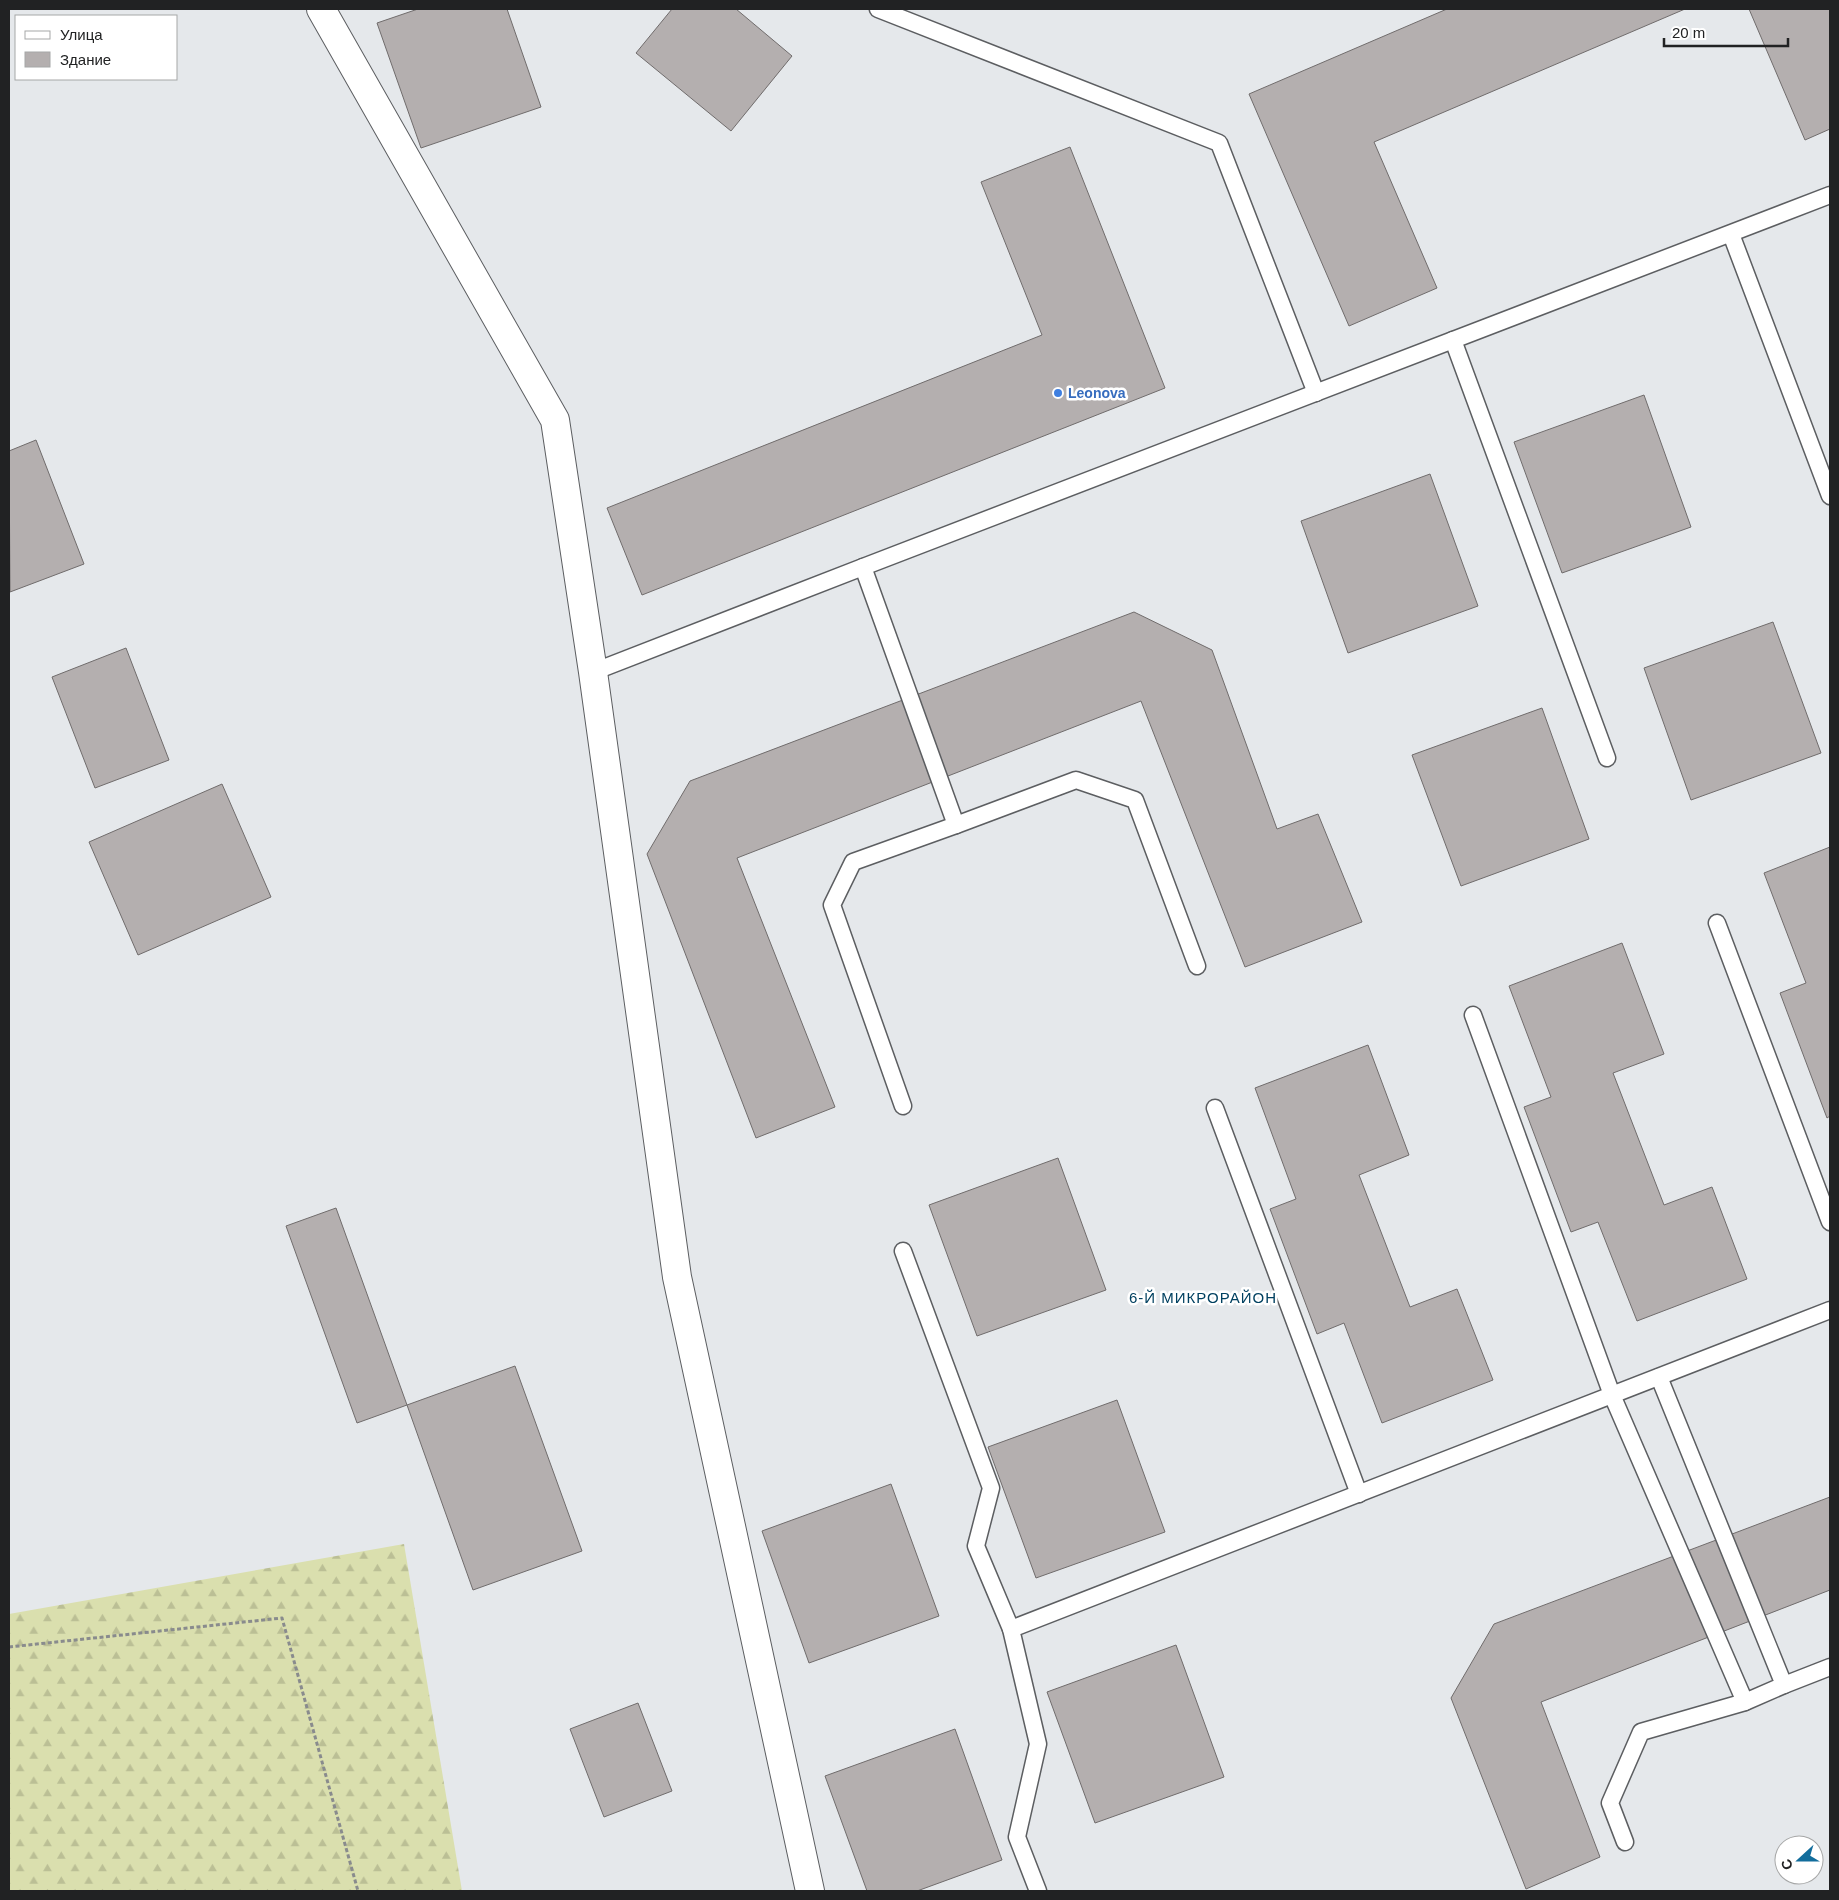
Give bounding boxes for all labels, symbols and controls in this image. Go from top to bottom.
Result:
legend [15,15,178,80]
scale bar [1664,15,1788,47]
text: 20 m [1672,24,1705,41]
text: Улица [60,26,103,43]
text: Здание [60,51,111,68]
place label: Leonova [1068,385,1126,401]
marker: Leonova [1052,387,1064,399]
district label: 6-Й МИКРОРАЙОН [1129,1289,1277,1306]
north arrow [1774,1835,1824,1885]
text: С [1778,1857,1796,1872]

